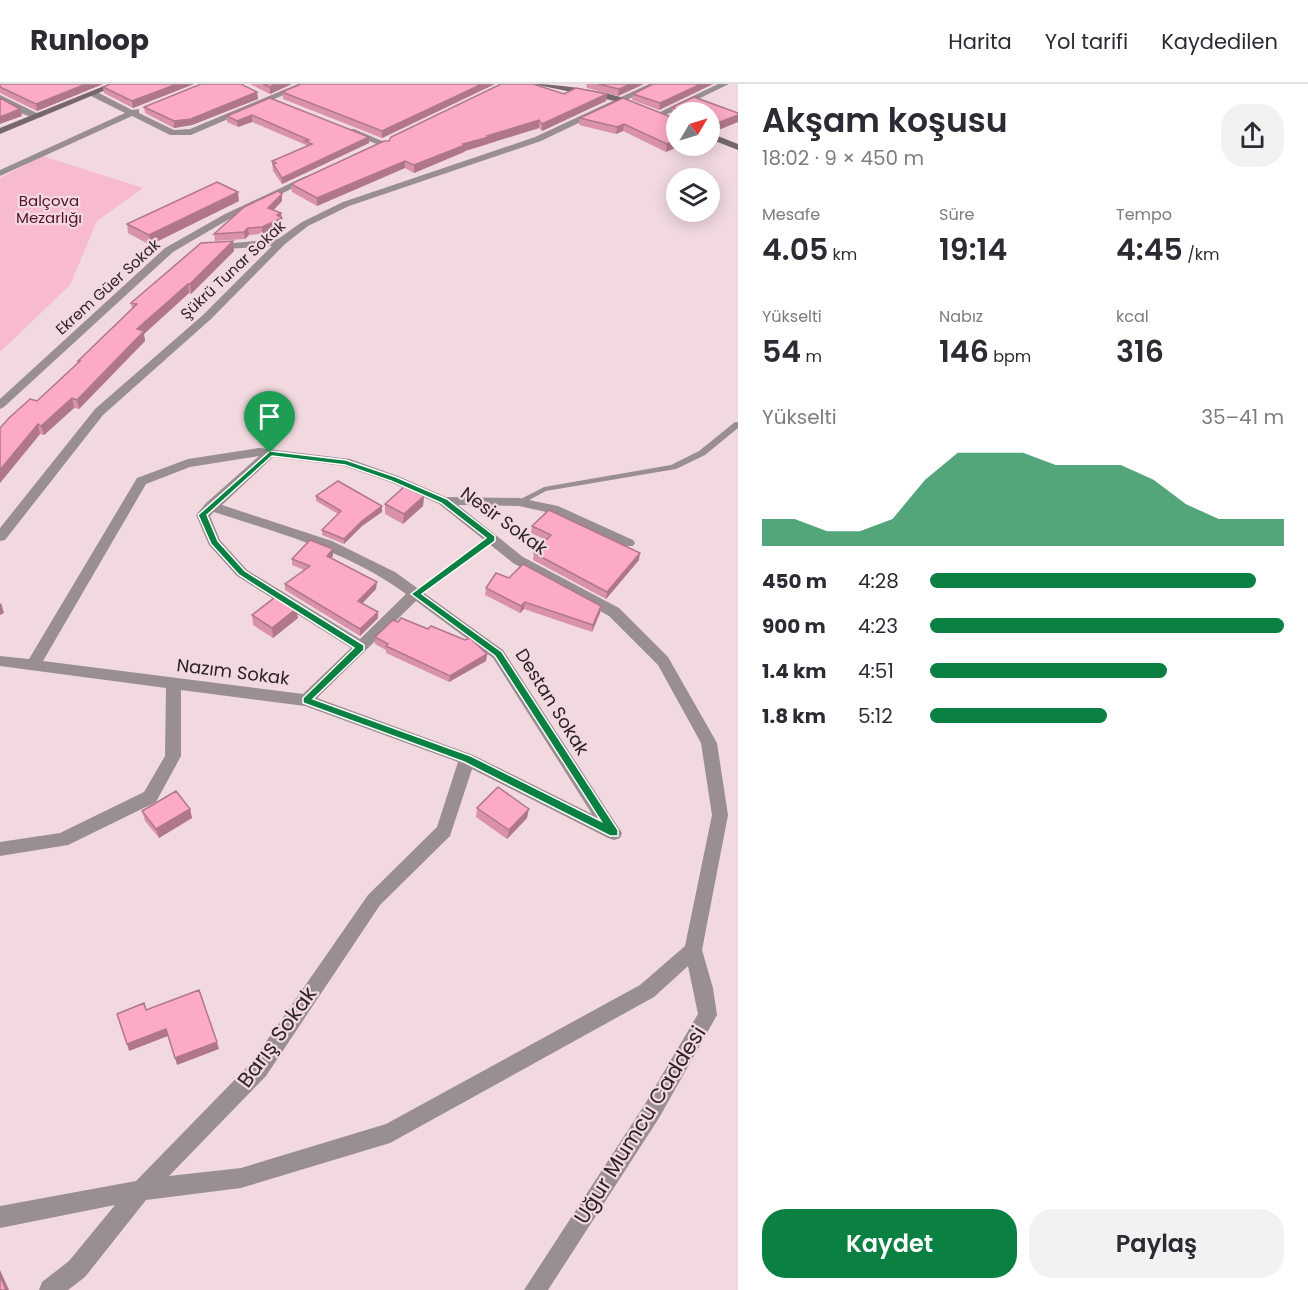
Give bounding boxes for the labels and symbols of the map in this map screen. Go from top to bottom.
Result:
north arrow [666,102,720,156]
park label: Balçova Mezarlığı [16,190,82,228]
street label: Şükrü Tunar Sokak [176,215,290,324]
street label: Ekrem Güer Sokak [51,234,165,339]
pin [244,391,295,453]
street label: Nesir Sokak [456,481,553,561]
street label: Destan Sokak [510,644,596,760]
street label: Nazım Sokak [175,652,292,691]
street label: Barış Sokak [230,980,323,1093]
street label: Uğur Mumcu Caddesi [567,1020,712,1229]

